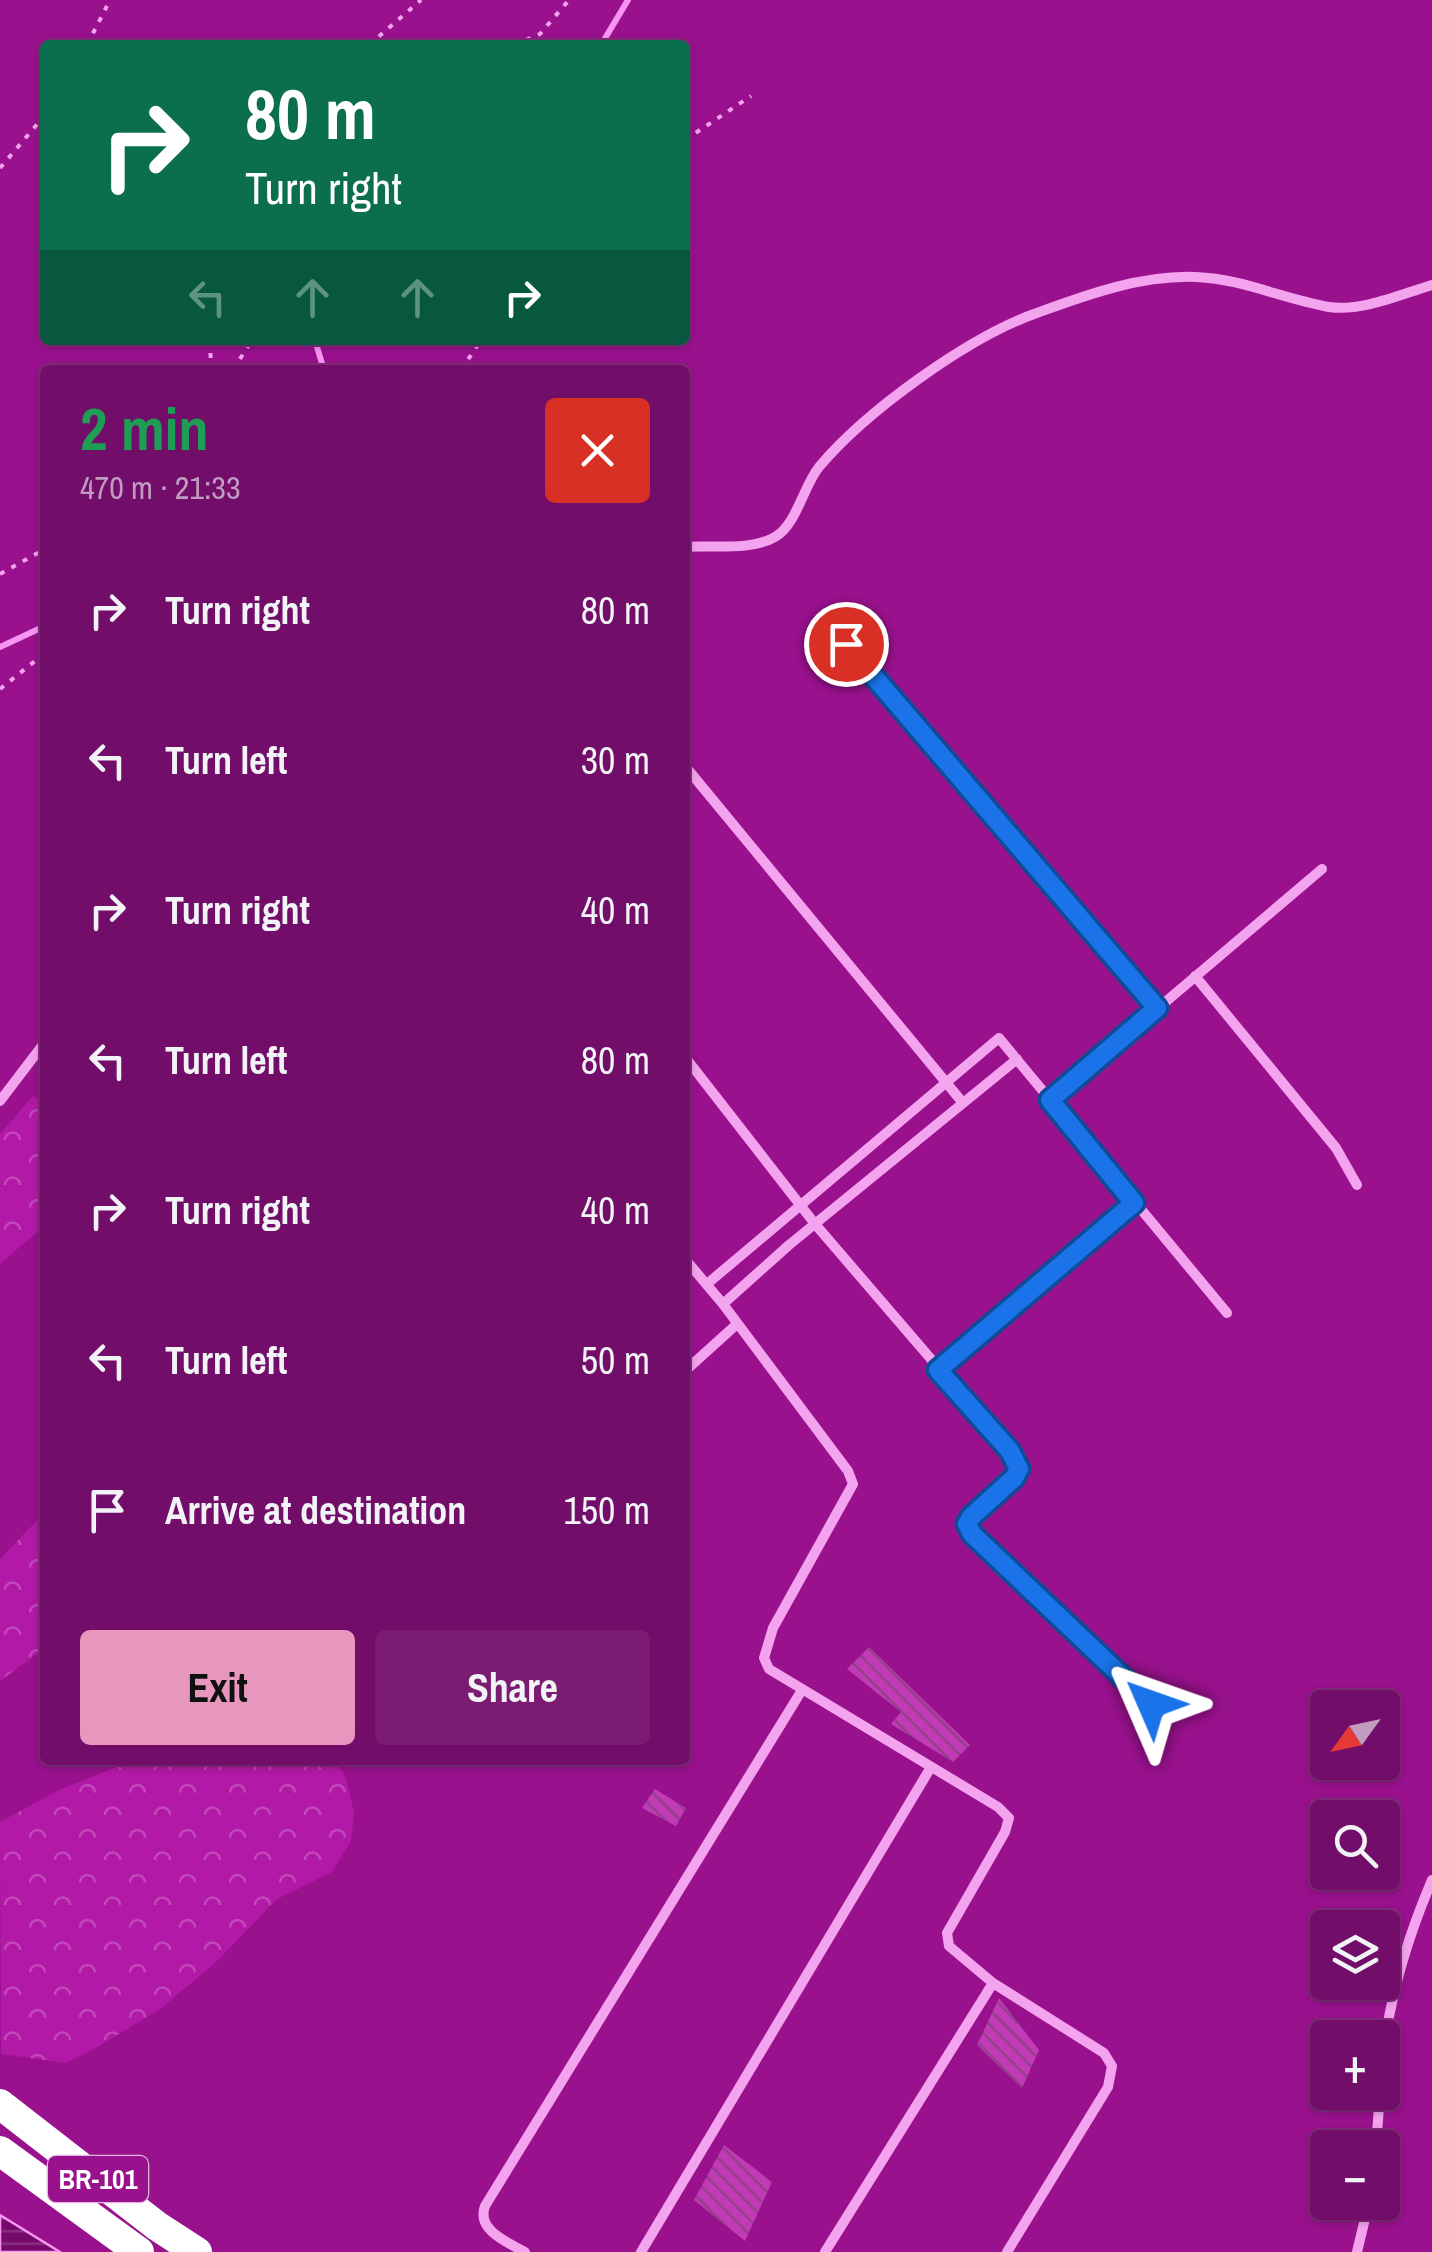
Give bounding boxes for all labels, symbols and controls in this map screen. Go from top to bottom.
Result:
text: 80 m [245,67,376,161]
icon: right [80,80,210,210]
text: Turn right [245,157,402,218]
icon: left [180,270,235,325]
icon: ahead [285,270,340,325]
icon: ahead [390,270,445,325]
icon: right [495,270,550,325]
text: 2 min [80,388,209,469]
button: close [545,398,650,503]
text: 470 m · 21:33 [80,466,240,509]
icon: right [80,583,135,638]
text: Turn right [165,585,310,636]
text: 80 m [581,585,650,636]
pin [804,602,889,687]
icon: arrive [819,617,874,672]
icon: left [80,733,135,788]
text: Turn left [165,735,287,786]
text: 30 m [581,735,650,786]
icon: right [80,883,135,938]
text: Turn right [165,885,310,936]
text: 40 m [581,885,650,936]
icon: left [80,1033,135,1088]
text: Turn left [165,1035,287,1086]
text: 80 m [581,1035,650,1086]
icon: right [80,1183,135,1238]
text: Turn right [165,1185,310,1236]
text: 40 m [581,1185,650,1236]
icon: left [80,1333,135,1388]
text: Turn left [165,1335,287,1386]
text: 50 m [581,1335,650,1386]
icon: arrive [80,1483,135,1538]
text: Arrive at destination [165,1485,466,1536]
text: 150 m [563,1485,650,1536]
button: Exit [80,1630,355,1745]
button: Share [375,1630,650,1745]
position arrow [1099,1652,1203,1756]
north arrow [1310,1690,1400,1780]
map controls [1310,1690,1400,2220]
button: search [1310,1800,1400,1890]
button: layers [1310,1910,1400,2000]
button: + [1310,2020,1400,2110]
button: − [1310,2130,1400,2220]
road number: BR-101 [48,2156,148,2202]

